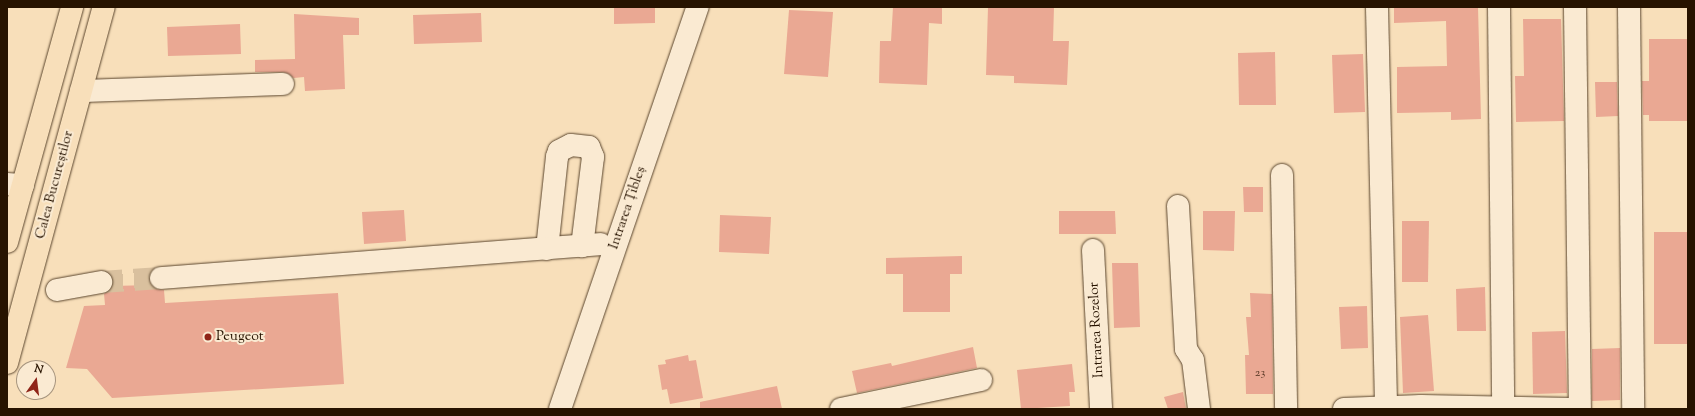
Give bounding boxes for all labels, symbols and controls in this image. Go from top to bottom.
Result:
street label: Calea Bucureștilor [32,129,78,241]
street label: Intrarea Țibleș [606,164,650,252]
street label: Intrarea Rozelor [1086,282,1108,378]
place label: Peugeot [216,329,264,345]
marker: Peugeot [203,332,213,342]
north arrow [16,360,56,400]
text: N [32,361,45,378]
house number: 23 [1255,367,1265,381]

